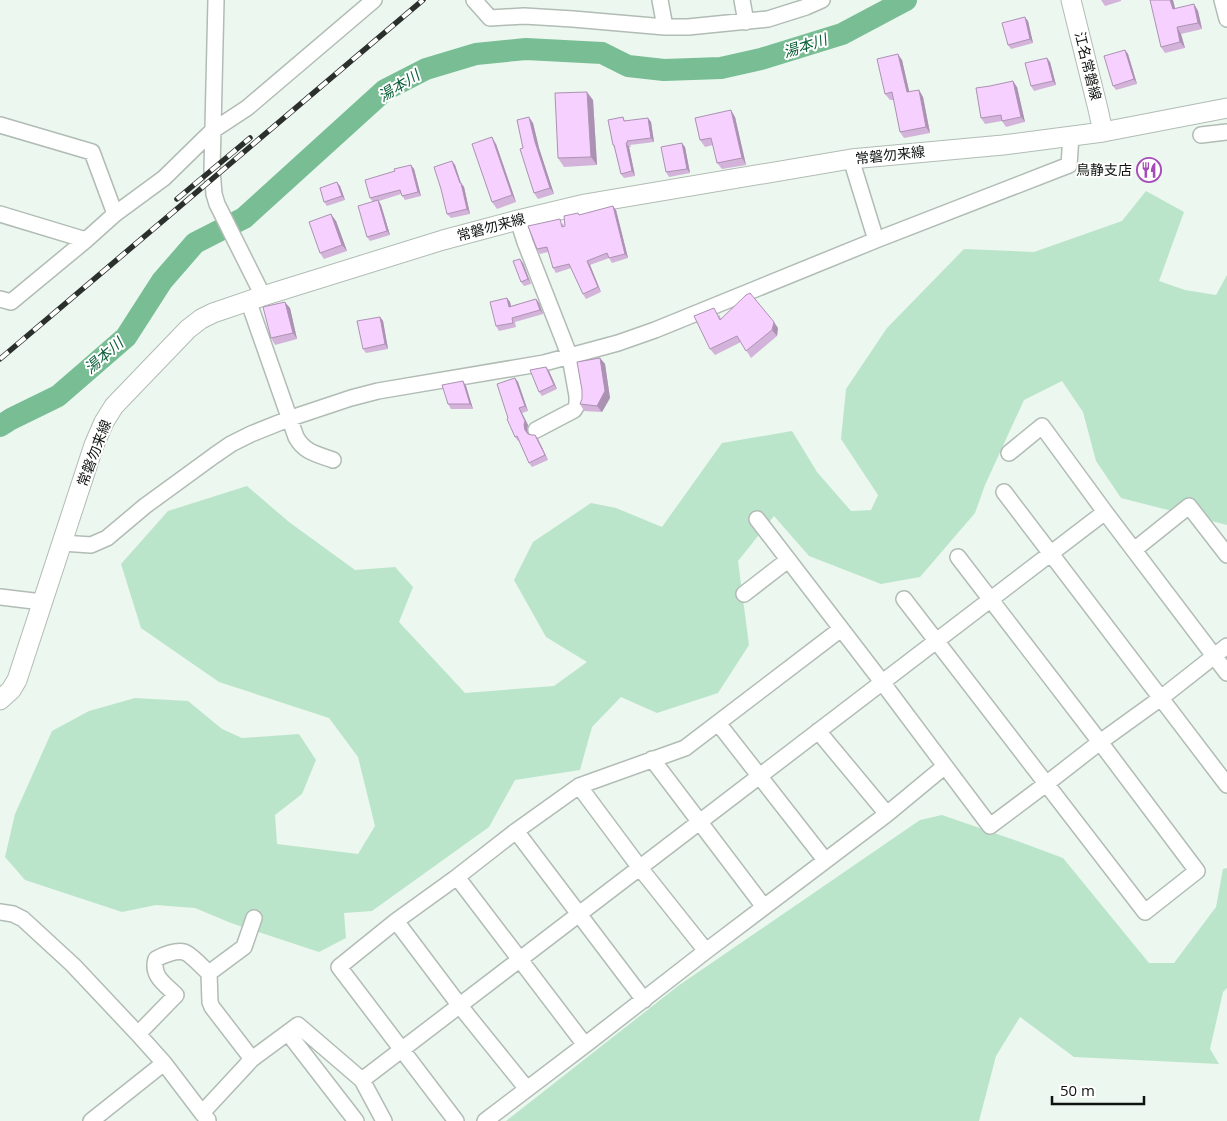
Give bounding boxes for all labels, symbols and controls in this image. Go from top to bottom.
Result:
water label: 湯本川 [780,28,831,62]
street label: 江名常磐線 [1071,30,1106,102]
water label: 湯本川 [374,64,425,106]
street label: 常磐勿来線 [854,141,926,168]
restaurant icon: 鳥静支店 [1136,157,1162,183]
place label: 鳥静支店 [1076,160,1132,179]
street label: 常磐勿来線 [455,208,527,245]
water label: 湯本川 [80,332,128,378]
street label: 常磐勿来線 [72,417,115,489]
scale bar [1052,1074,1144,1106]
text: 50 m [1060,1080,1095,1100]

